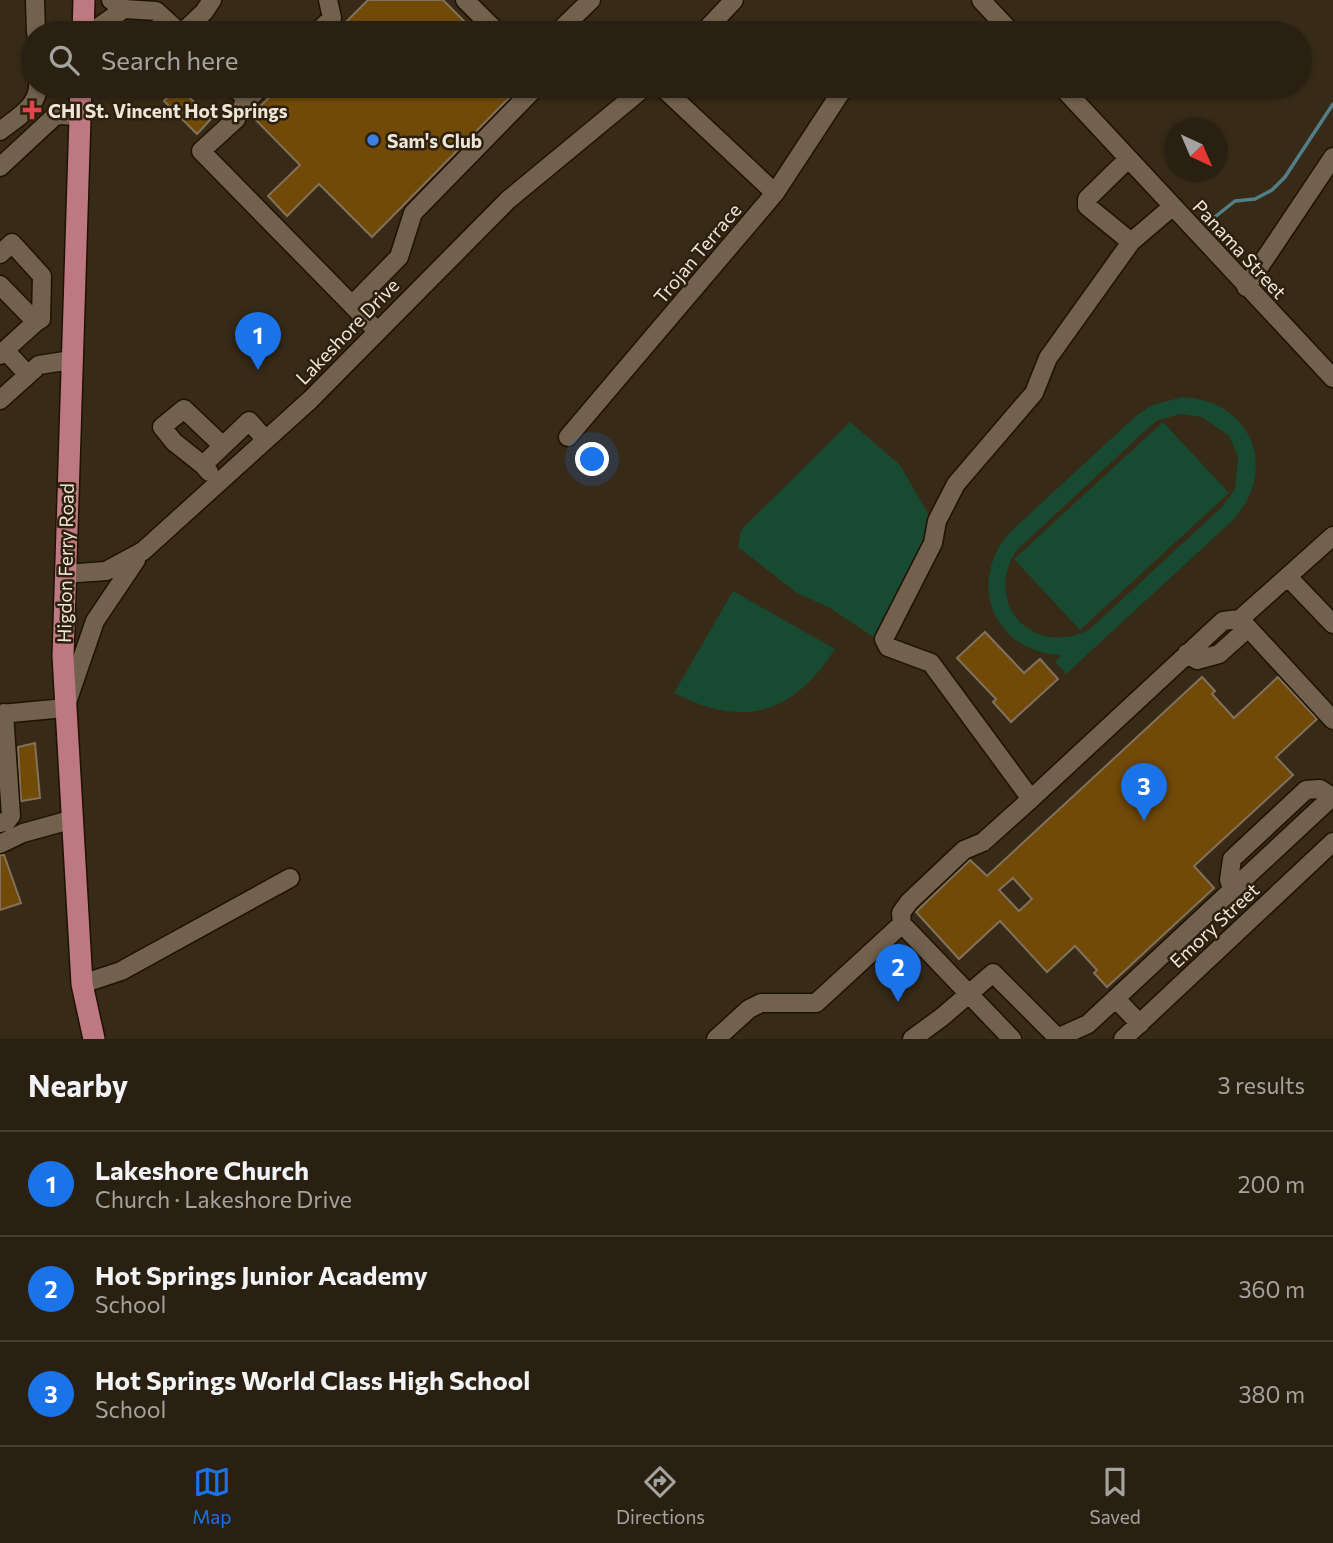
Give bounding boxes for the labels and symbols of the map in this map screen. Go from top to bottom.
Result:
place label: CHI St. Vincent Hot Springs [48,99,288,122]
marker: CHI St. Vincent Hot Springs [22,100,42,120]
north arrow [1165,119,1228,182]
place label: Sam's Club [387,129,482,152]
marker: Sam's Club [365,132,381,148]
street label: Panama Street [1188,195,1292,303]
street label: Trojan Terrace [648,198,746,308]
street label: Lakeshore Drive [291,273,403,389]
pin: 1 [235,312,281,370]
your location [575,442,609,476]
street label: Higdon Ferry Road [52,483,78,643]
pin: 3 [1121,763,1167,821]
street label: Emory Street [1164,878,1264,972]
pin: 2 [875,944,921,1002]

